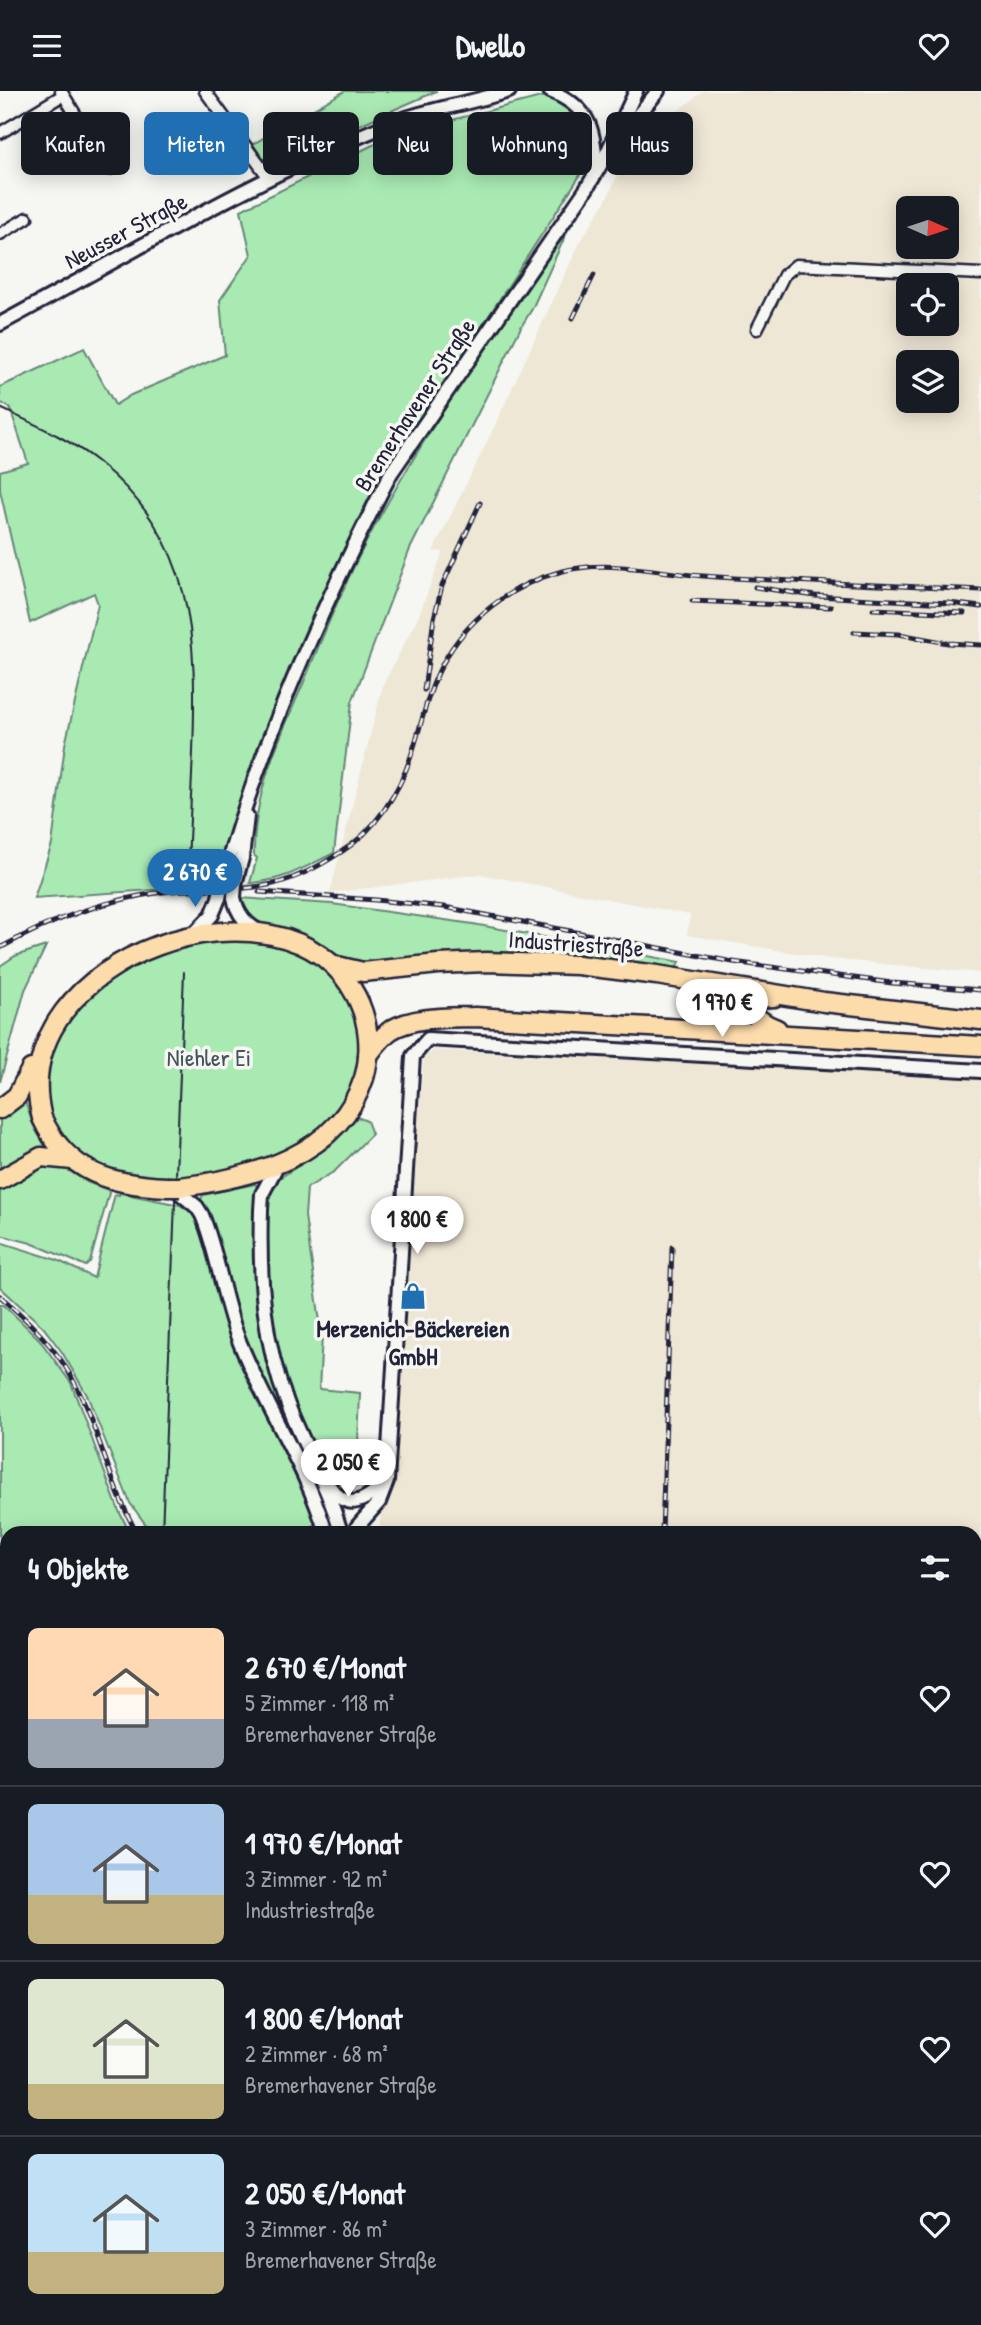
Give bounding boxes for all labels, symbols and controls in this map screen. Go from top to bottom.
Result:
text: Dwello [456,24,525,67]
icon: menu [28,27,66,65]
icon: heart [915,27,953,65]
chip: Kaufen [21,112,130,175]
chip: Mieten [144,112,249,175]
chip: Filter [263,112,359,175]
chip: Neu [373,112,453,175]
chip: Wohnung [467,112,592,175]
chip: Haus [606,112,693,175]
street label: Neusser Straße [58,184,193,276]
north arrow [896,196,959,259]
map controls [896,196,959,413]
button: locate [896,273,959,336]
street label: Bremerhavener Straße [346,311,482,497]
button: layers [896,350,959,413]
pin: 2 670 € [130,849,260,909]
text: 2 670 € [163,856,227,887]
street label: Industriestraße [507,922,645,964]
pin: 1 970 € [657,979,787,1039]
text: 1 970 € [692,986,752,1017]
park label: Niehler Ei [167,1041,251,1073]
pin: 1 800 € [352,1197,482,1256]
text: 1 800 € [387,1203,447,1234]
shop icon: Merzenich-Bäckereien GmbH [398,1281,428,1311]
place label: Merzenich-Bäckereien GmbH [316,1312,510,1372]
pin: 2 050 € [283,1439,413,1499]
text: 2 050 € [317,1446,379,1477]
text: 4 Objekte [28,1548,129,1588]
icon: filters [916,1549,954,1587]
text: 2 670 €/Monat [245,1647,406,1687]
icon: home [84,1656,168,1740]
icon: heart [916,1679,954,1717]
text: 5 Zimmer · 118 m² [245,1687,394,1718]
text: Bremerhavener Straße [245,1718,437,1749]
text: 1 970 €/Monat [245,1823,402,1863]
icon: home [84,1832,168,1916]
icon: heart [916,1855,954,1893]
text: 3 Zimmer · 92 m² [245,1863,387,1894]
text: Industriestraße [245,1894,375,1925]
text: 1 800 €/Monat [245,1998,402,2038]
icon: home [84,2007,168,2091]
icon: heart [916,2030,954,2068]
text: 2 Zimmer · 68 m² [245,2038,388,2069]
text: Bremerhavener Straße [245,2069,437,2100]
text: 2 050 €/Monat [245,2173,405,2213]
icon: home [84,2182,168,2266]
icon: heart [916,2205,954,2243]
text: 3 Zimmer · 86 m² [245,2213,387,2244]
text: Bremerhavener Straße [245,2244,437,2275]

